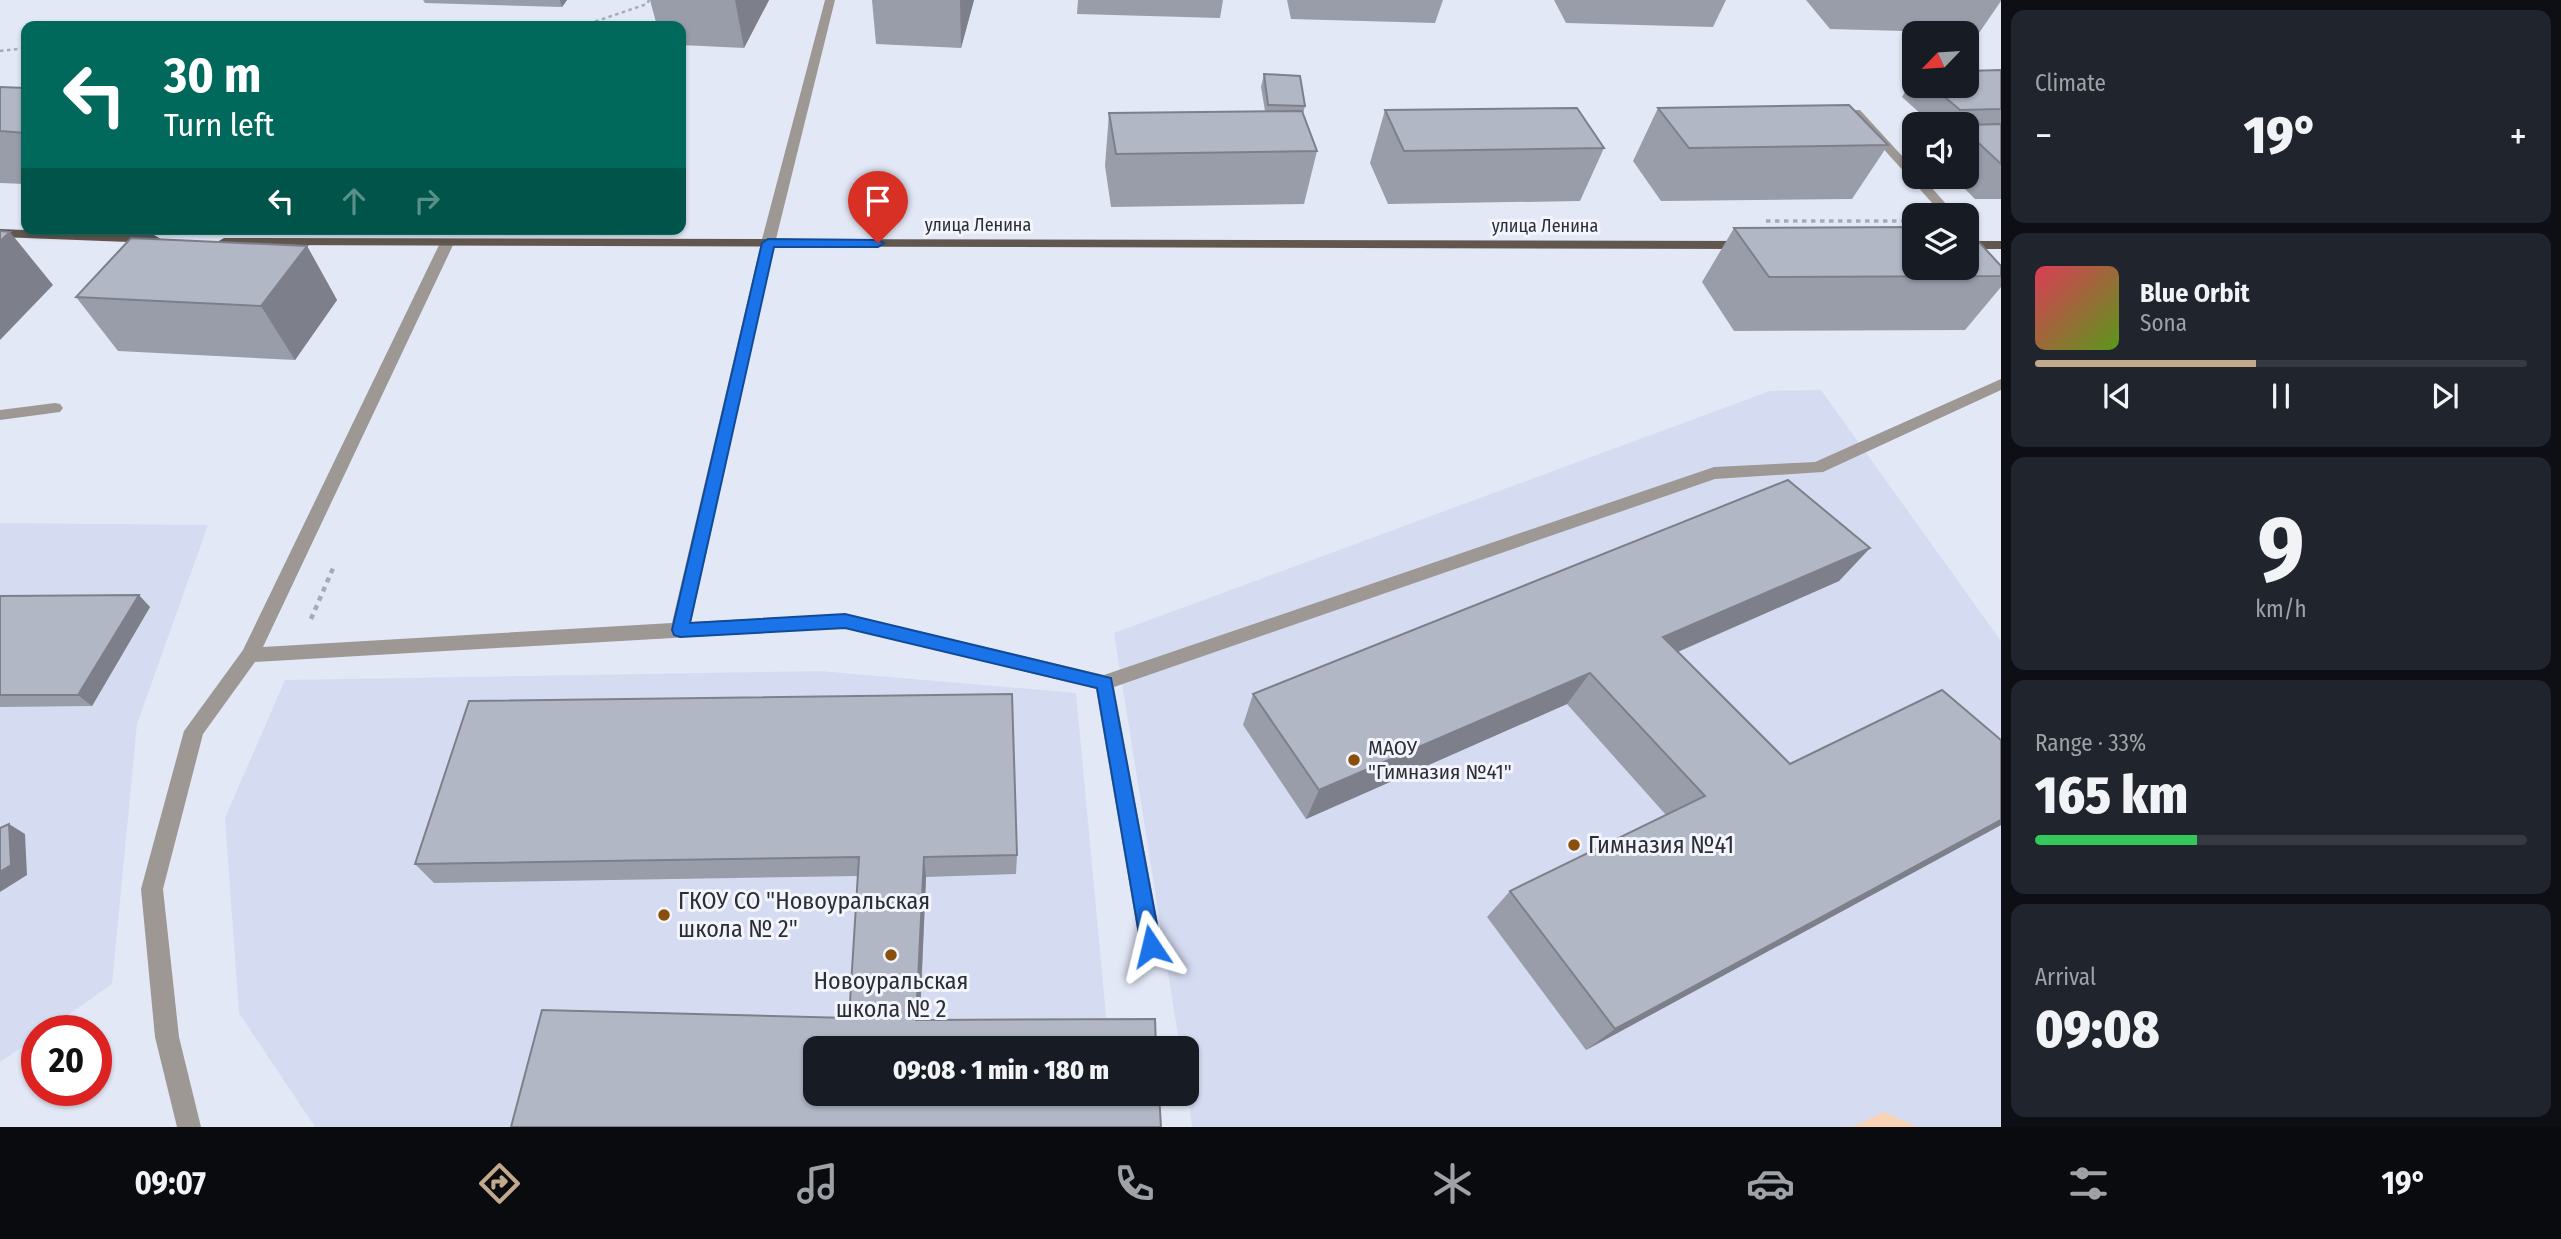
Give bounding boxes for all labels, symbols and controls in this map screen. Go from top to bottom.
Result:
north arrow [1902,21,1979,98]
map controls [1902,21,1979,280]
text: 30 m [164,46,262,105]
icon: left [49,49,140,140]
text: Climate [2035,69,2106,97]
text: 19° [2244,104,2318,167]
text: Turn left [164,106,274,144]
button: sound [1902,112,1979,189]
text: − [2035,113,2052,159]
text: + [2510,113,2527,159]
pin [848,171,908,243]
icon: left [262,182,300,220]
icon: ahead [335,182,373,220]
icon: right [408,182,446,220]
icon: arrive [859,182,897,220]
button: layers [1902,203,1979,280]
street label: улица Ленина [925,214,1031,236]
street label: улица Ленина [1492,215,1598,237]
text: Blue Orbit [2140,278,2250,309]
text: Sona [2140,309,2187,337]
icon: previous [2098,377,2136,415]
icon: pause [2262,377,2300,415]
icon: next [2426,377,2464,415]
text: 9 [2257,495,2305,604]
text: km/h [2255,595,2307,623]
text: Range · 33% [2035,729,2146,757]
place label: МАОУ "Гимназия №41" [1368,735,1512,785]
marker: МАОУ "Гимназия №41" [1346,752,1362,768]
text: 165 km [2035,764,2188,827]
place label: Гимназия №41 [1588,831,1734,859]
marker: Гимназия №41 [1566,837,1582,853]
place label: ГКОУ СО "Новоуральская школа № 2" [678,887,930,943]
marker: ГКОУ СО "Новоуральская школа № 2" [656,907,672,923]
position arrow [1114,909,1188,983]
marker: Новоуральская школа № 2 [883,947,899,963]
text: Arrival [2035,963,2096,991]
place label: Новоуральская школа № 2 [814,967,968,1023]
text: 09:08 [2035,998,2160,1061]
speed limit sign: 20 [21,1015,112,1106]
text: 09:08 · 1 min · 180 m [893,1055,1109,1086]
icon: directions [475,1159,524,1208]
icon: music [793,1159,842,1208]
icon: phone [1110,1159,1159,1208]
icon: climate [1428,1159,1477,1208]
icon: car [1746,1159,1795,1208]
icon: filters [2064,1159,2113,1208]
text: 09:07 [134,1164,206,1202]
text: 19° [2381,1164,2427,1202]

